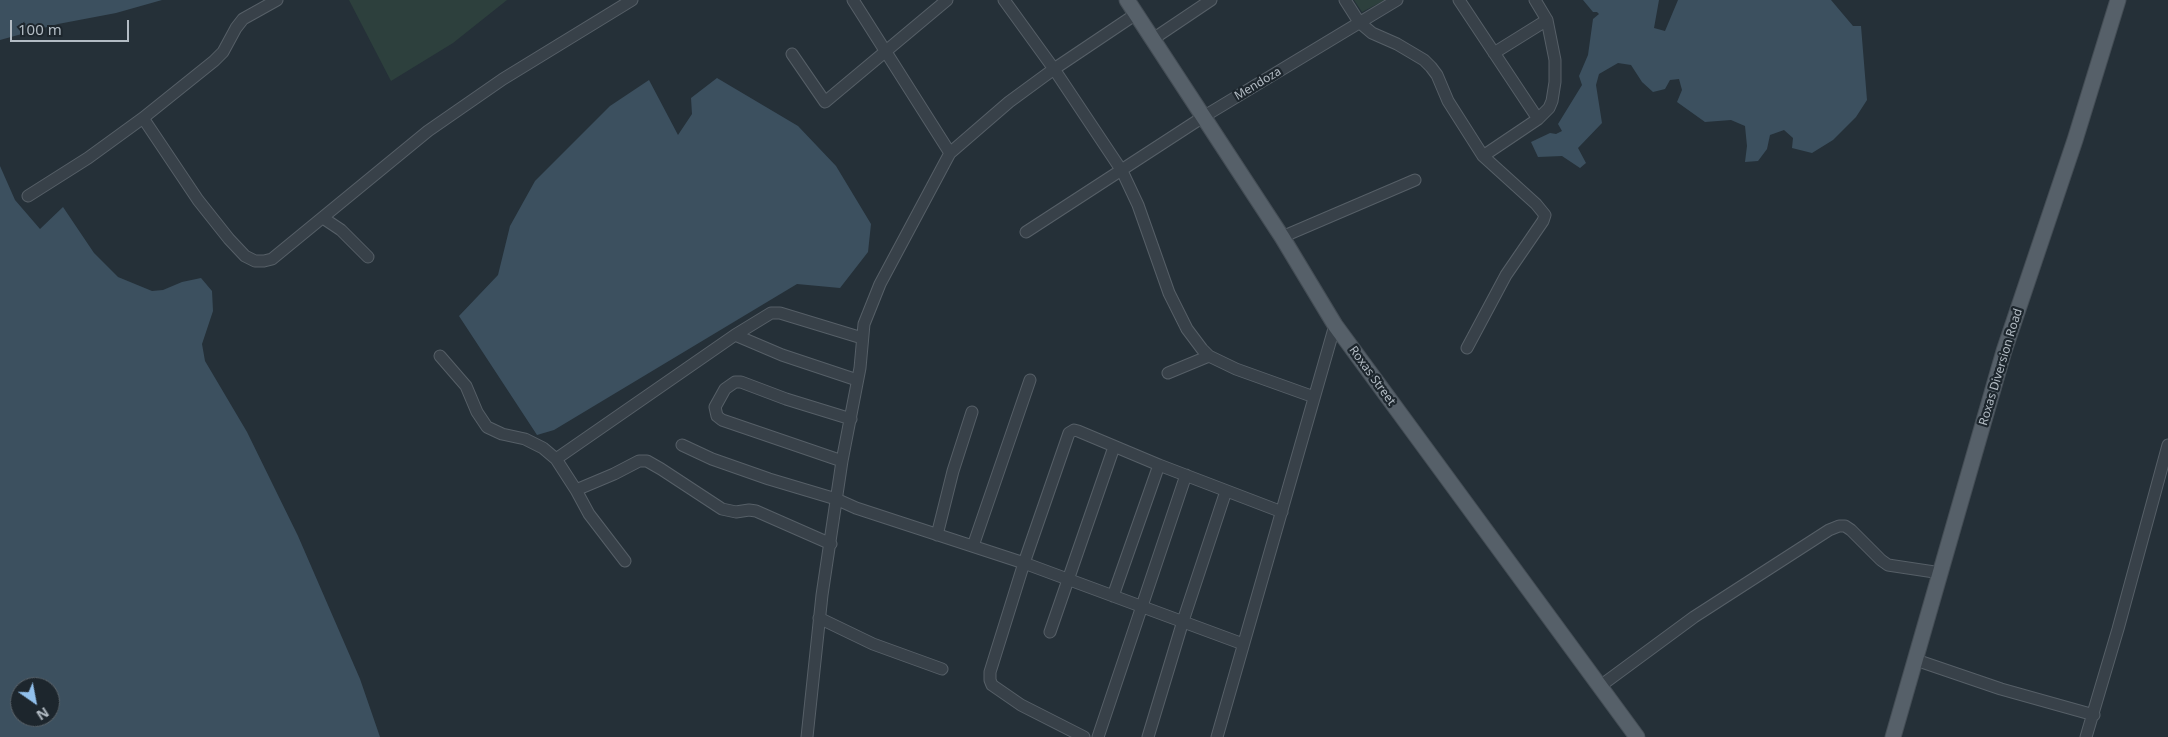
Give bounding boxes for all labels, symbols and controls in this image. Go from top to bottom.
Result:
scale bar [12,10,131,42]
text: 100 m [18,19,62,39]
street label: Mendoza [1232,64,1284,104]
street label: Roxas Diversion Road [1976,307,2026,427]
street label: Roxas Street [1346,343,1398,409]
north arrow [10,677,60,727]
text: N [33,703,53,725]

